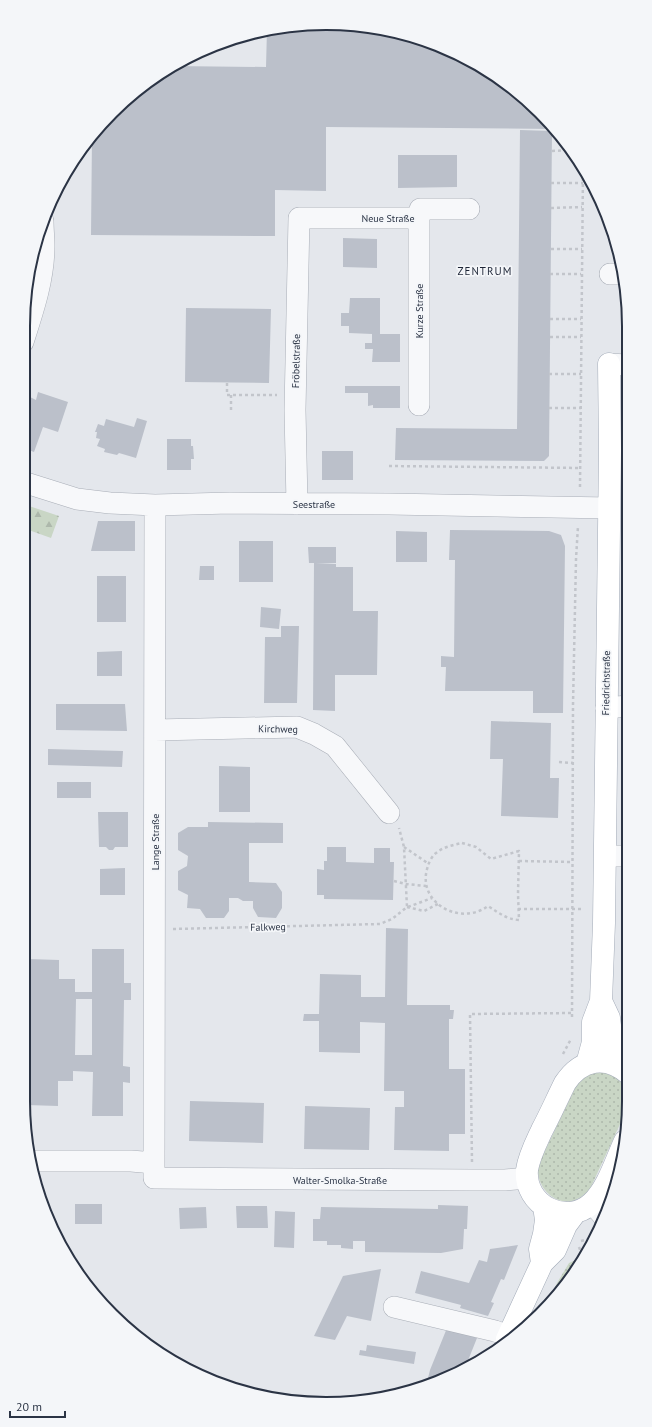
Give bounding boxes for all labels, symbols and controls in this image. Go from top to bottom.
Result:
street label: Neue Straße [361,212,415,225]
district label: ZENTRUM [458,264,512,278]
street label: Kurze Straße [413,284,426,338]
street label: Fröbelstraße [289,334,303,388]
street label: Seestraße [293,498,335,511]
street label: Friedrichstraße [599,651,613,715]
street label: Kirchweg [258,722,298,736]
street label: Lange Straße [149,814,162,870]
street label: Falkweg [250,920,286,934]
street label: Walter-Smolka-Straße [293,1174,387,1187]
scale bar [10,1393,65,1419]
text: 20 m [16,1399,42,1414]

